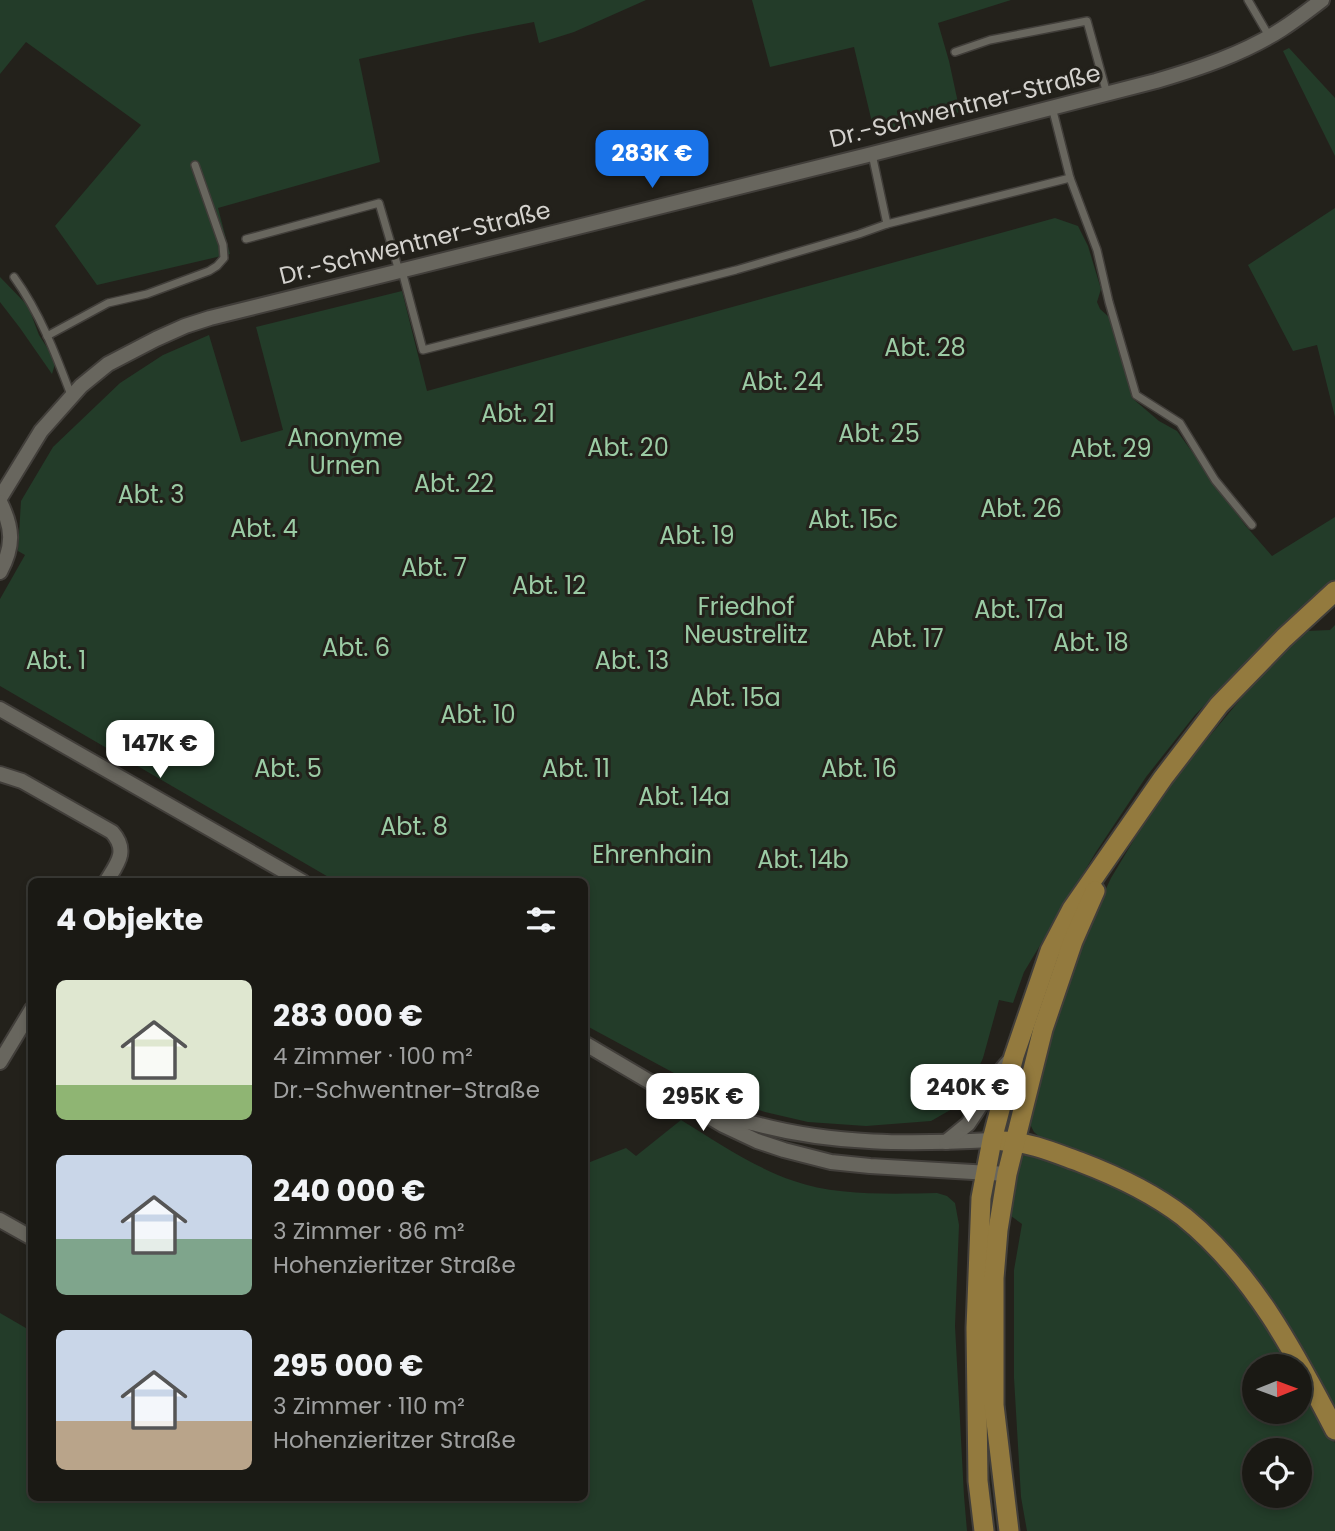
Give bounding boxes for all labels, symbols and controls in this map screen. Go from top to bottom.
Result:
street label: Dr.-Schwentner-Straße [826,56,1104,155]
pin: 283K € [595,130,709,190]
text: 283K € [611,137,693,169]
street label: Dr.-Schwentner-Straße [276,193,554,292]
park label: Abt. 28 [884,331,966,364]
park label: Abt. 24 [741,365,823,398]
park label: Abt. 21 [481,397,555,430]
park label: Abt. 25 [838,417,920,450]
park label: Anonyme Urnen [287,421,403,482]
park label: Abt. 20 [587,431,669,464]
park label: Abt. 29 [1070,432,1152,465]
park label: Abt. 22 [414,467,494,500]
park label: Abt. 3 [118,478,184,511]
park label: Abt. 26 [980,492,1062,525]
park label: Abt. 15c [808,503,898,536]
park label: Abt. 4 [230,512,298,545]
park label: Abt. 19 [659,519,735,552]
park label: Abt. 7 [401,551,467,584]
park label: Abt. 12 [512,569,586,602]
park label: Friedhof Neustrelitz [684,590,808,651]
park label: Abt. 17a [974,593,1064,626]
park label: Abt. 17 [870,622,944,655]
park label: Abt. 18 [1053,626,1129,659]
park label: Abt. 6 [322,631,390,664]
park label: Abt. 1 [26,644,86,677]
park label: Abt. 13 [595,644,669,677]
park label: Abt. 15a [689,681,781,714]
park label: Abt. 10 [440,698,516,731]
pin: 147K € [103,720,217,780]
text: 147K € [122,727,198,759]
park label: Abt. 5 [254,752,322,785]
park label: Abt. 11 [542,752,610,785]
park label: Abt. 16 [821,752,897,785]
park label: Abt. 14a [638,780,730,813]
park label: Abt. 8 [380,810,448,843]
park label: Ehrenhain [592,838,712,871]
park label: Abt. 14b [757,843,849,876]
text: 4 Objekte [56,898,203,941]
icon: filters [522,901,560,939]
text: 283 000 € [273,994,423,1037]
icon: home [112,1008,196,1092]
text: 4 Zimmer · 100 m² [273,1040,473,1072]
pin: 240K € [911,1064,1025,1124]
text: 240K € [927,1071,1009,1103]
text: Dr.-Schwentner-Straße [273,1074,540,1106]
pin: 295K € [646,1074,760,1133]
text: 295K € [662,1080,744,1112]
text: 240 000 € [273,1169,425,1212]
icon: home [112,1183,196,1267]
text: 3 Zimmer · 86 m² [273,1215,465,1247]
text: Hohenzieritzer Straße [273,1249,516,1281]
text: 295 000 € [273,1344,423,1387]
north arrow [1242,1354,1312,1424]
map controls [1242,1354,1312,1508]
icon: home [112,1358,196,1442]
text: 3 Zimmer · 110 m² [273,1390,465,1422]
text: Hohenzieritzer Straße [273,1424,516,1456]
button: locate [1242,1438,1312,1508]

